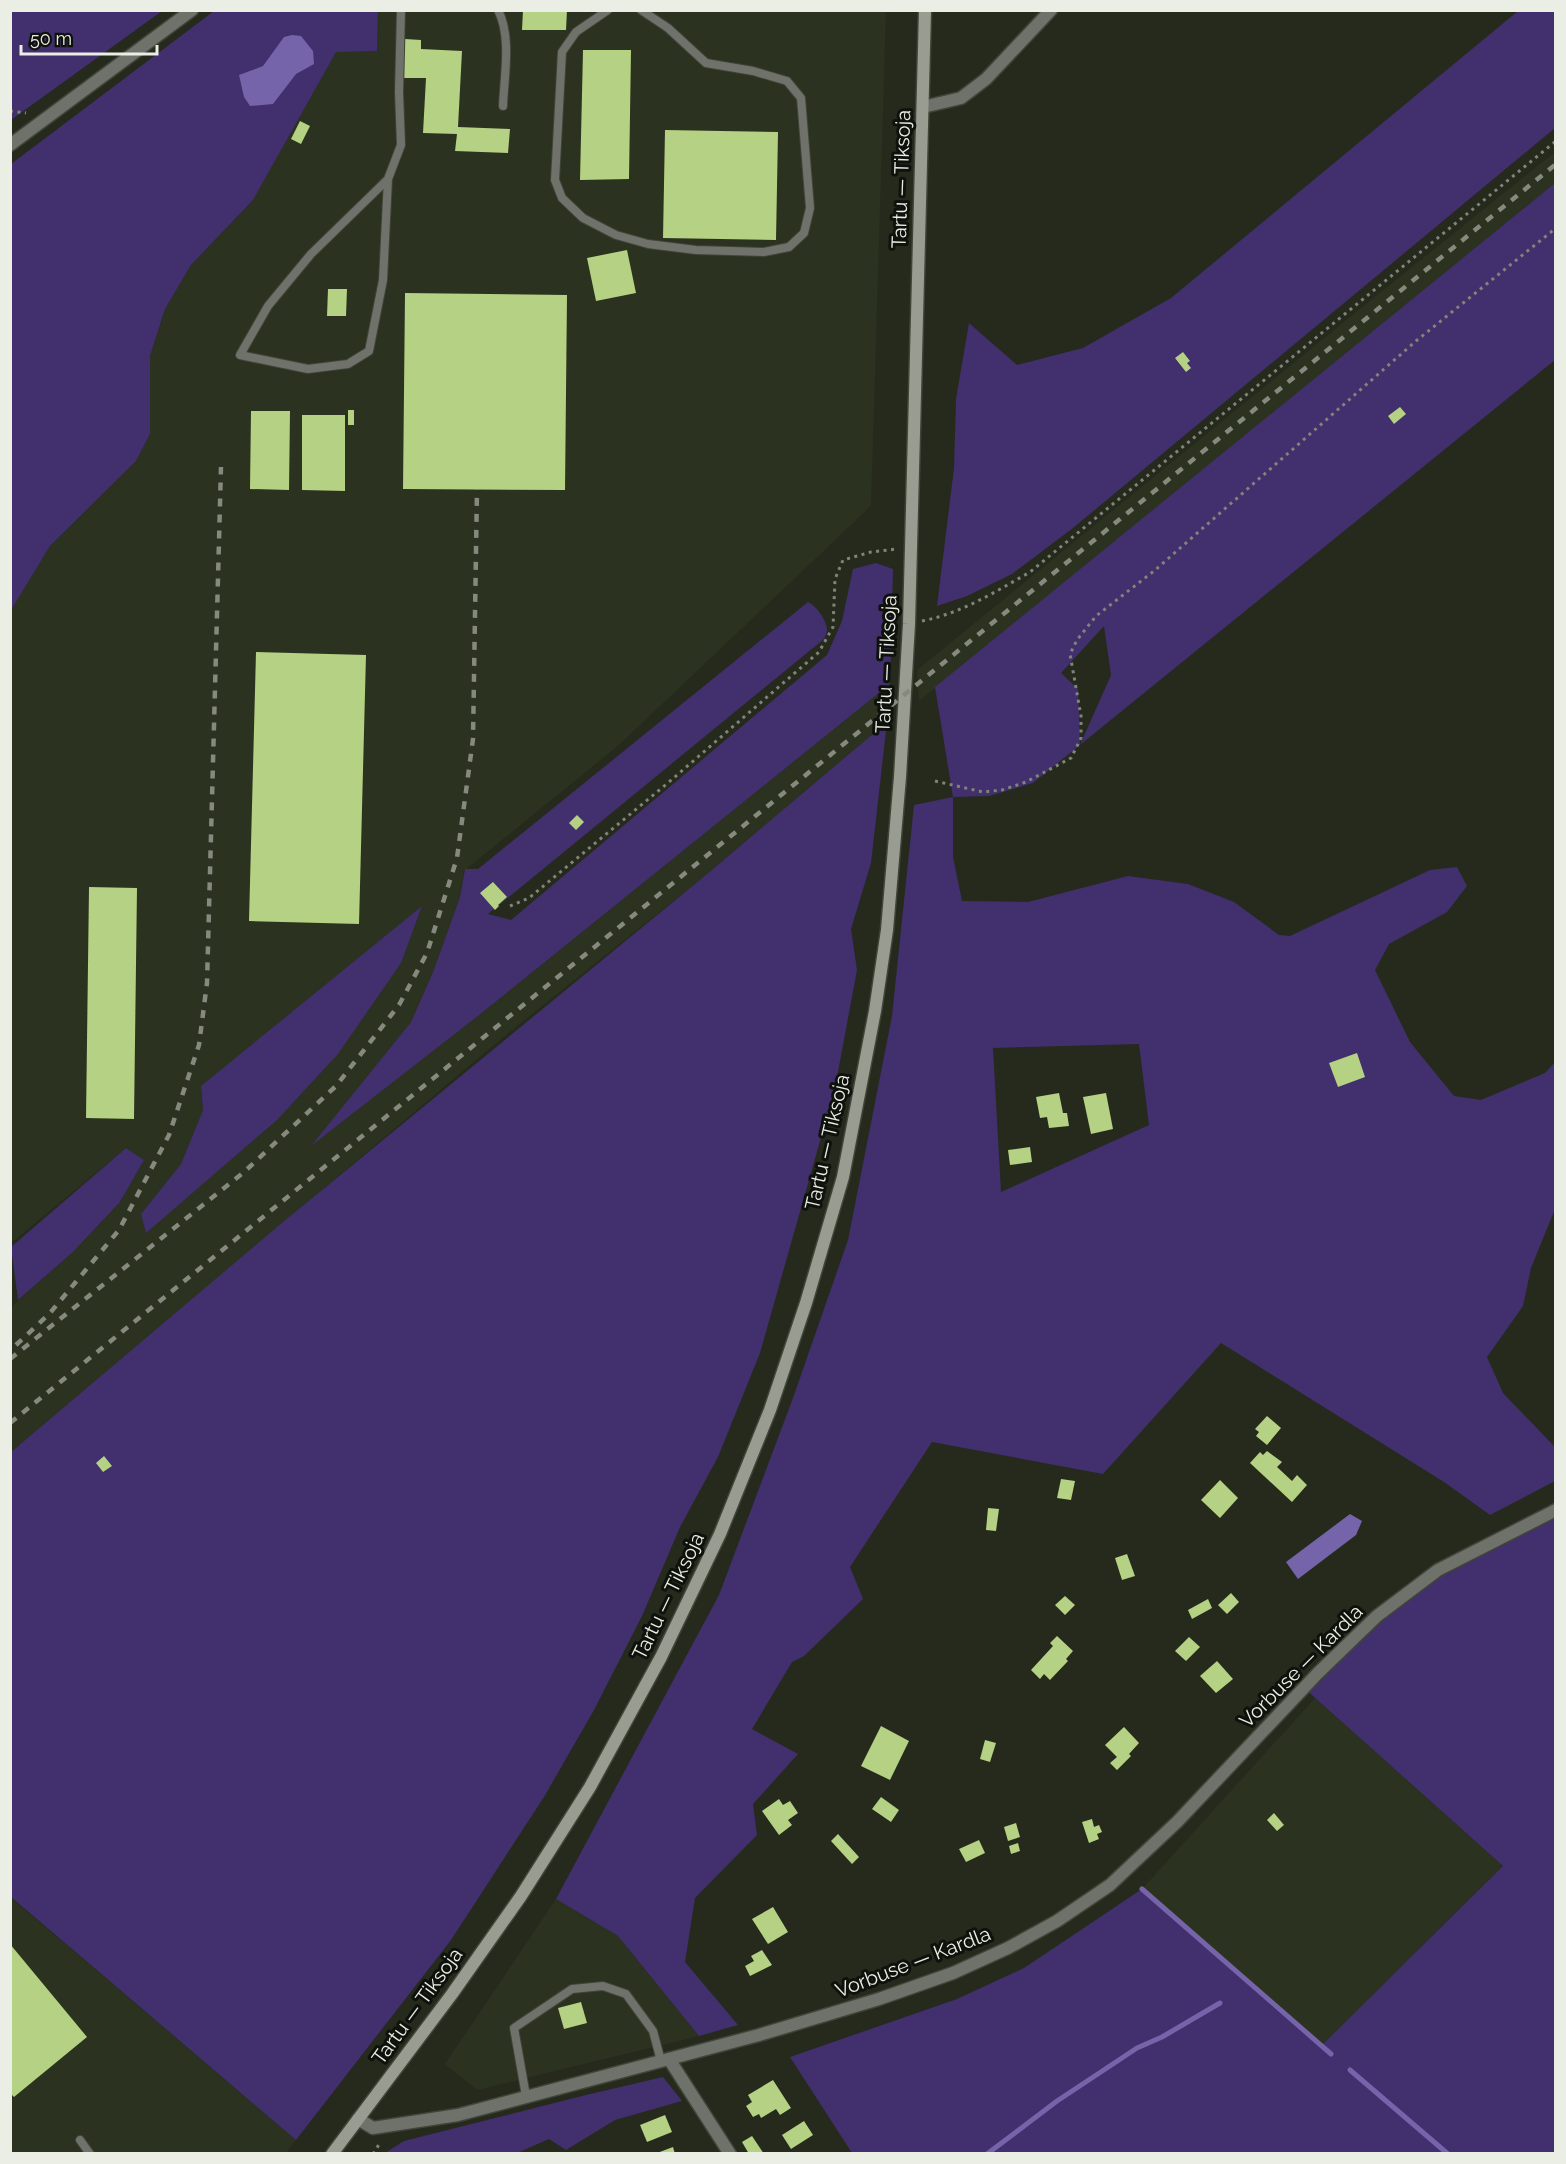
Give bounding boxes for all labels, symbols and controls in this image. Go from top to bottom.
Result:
scale bar [21,18,158,56]
text: 50 m [30,28,72,49]
street label: Tartu — Tiksoja [887,109,915,249]
street label: Tartu — Tiksoja [870,594,902,734]
street label: Tartu — Tiksoja [800,1072,854,1212]
street label: Tartu — Tiksoja [627,1529,709,1663]
street label: Vorbuse — Kardla [1234,1599,1368,1733]
street label: Vorbuse — Kardla [832,1921,994,2003]
street label: Tartu — Tiksoja [367,1943,467,2069]

